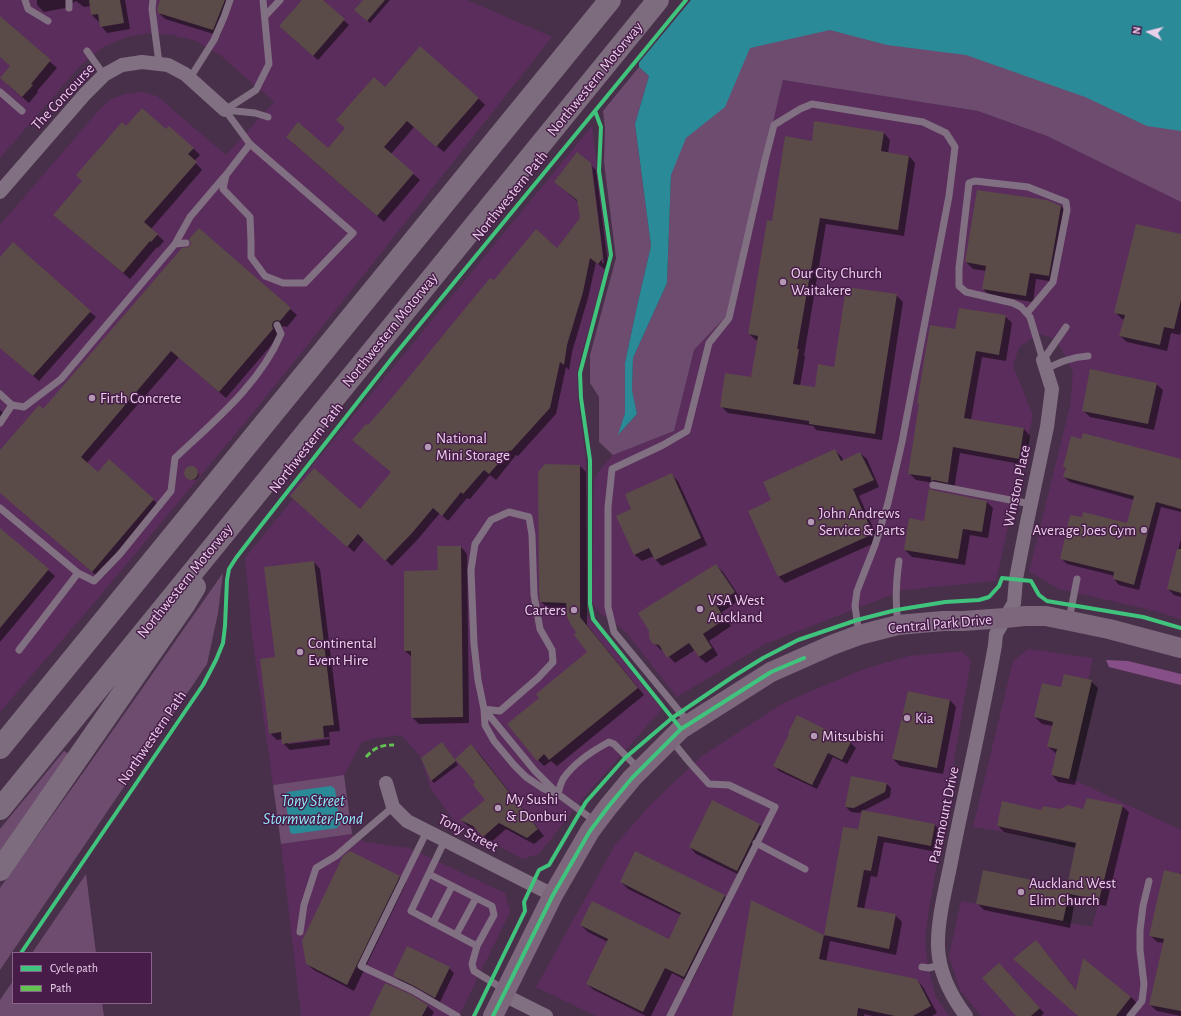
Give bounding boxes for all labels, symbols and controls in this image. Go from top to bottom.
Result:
north arrow [1129,12,1169,52]
street label: Northwestern Motorway [543,18,647,140]
text: N [1131,26,1143,35]
street label: The Concourse [28,60,98,134]
street label: Northwestern Path [468,148,552,244]
place label: Our City Church Waitakere [791,264,882,299]
street label: Northwestern Motorway [338,269,442,391]
marker: Our City Church Waitakere [778,277,788,287]
place label: Firth Concrete [100,389,181,407]
marker: Firth Concrete [87,393,97,403]
street label: Northwestern Path [265,399,347,497]
place label: National Mini Storage [436,429,510,464]
marker: National Mini Storage [423,442,433,452]
street label: Winston Place [1000,443,1034,529]
place label: John Andrews Service & Parts [819,504,905,539]
marker: John Andrews Service & Parts [806,517,816,527]
street label: Northwestern Motorway [133,520,237,642]
place label: Average Joes Gym [1032,521,1136,539]
marker: Average Joes Gym [1139,525,1149,535]
place label: VSA West Auckland [708,591,764,626]
place label: Carters [525,601,566,619]
marker: VSA West Auckland [695,604,705,614]
marker: Carters [569,605,579,615]
street label: Central Park Drive [887,610,993,638]
place label: Continental Event Hire [308,634,377,669]
marker: Continental Event Hire [295,647,305,657]
street label: Northwestern Path [114,687,190,789]
place label: Kia [915,709,934,727]
marker: Kia [902,713,912,723]
place label: Mitsubishi [822,727,884,745]
marker: Mitsubishi [809,731,819,741]
street label: Paramount Drive [925,765,963,865]
place label: My Sushi & Donburi [506,790,567,825]
water label: Tony Street Stormwater Pond [263,791,363,829]
marker: My Sushi & Donburi [493,803,503,813]
street label: Tony Street [435,810,501,856]
place label: Auckland West Elim Church [1029,874,1116,909]
marker: Auckland West Elim Church [1016,887,1026,897]
legend [12,952,152,1004]
text: Cycle path [50,962,98,974]
text: Path [50,982,72,994]

